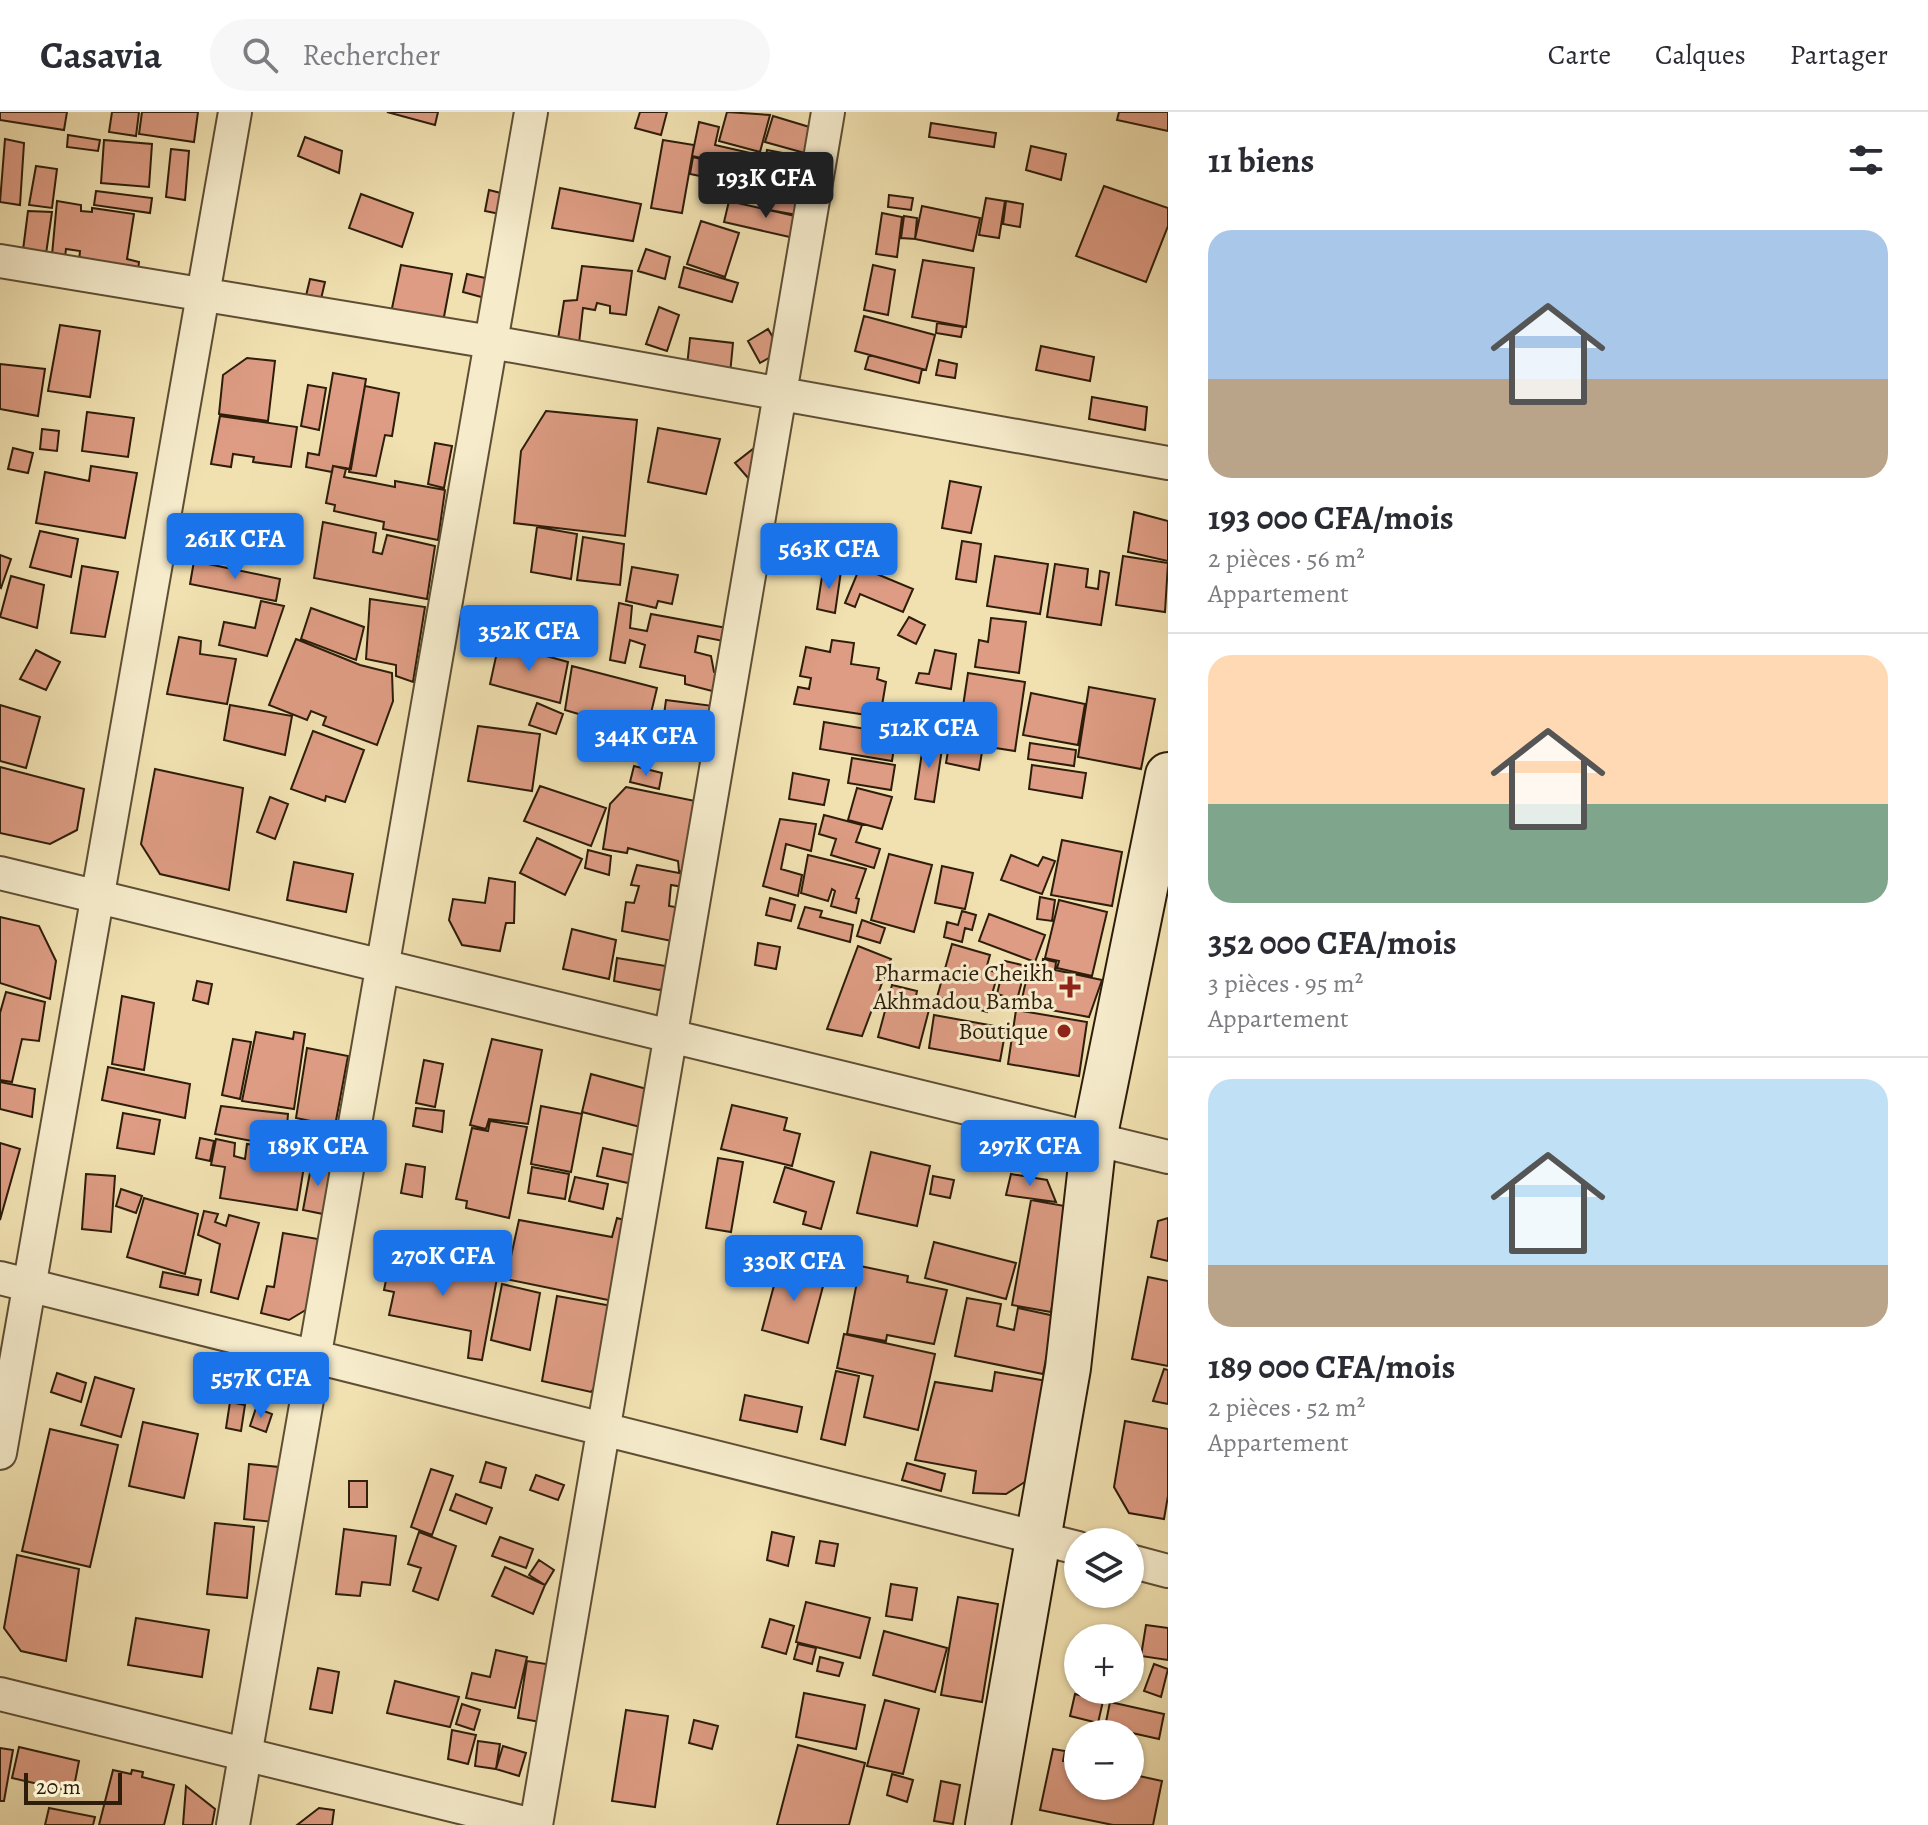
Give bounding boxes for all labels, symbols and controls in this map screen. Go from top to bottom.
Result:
search box [210,19,770,91]
text: Casavia [40,29,162,81]
icon: search [238,33,282,77]
text: Rechercher [302,35,440,75]
text: Carte [1548,36,1611,74]
text: Calques [1655,36,1746,74]
text: Partager [1790,36,1888,74]
text: 11 biens [1208,137,1314,184]
icon: filters [1844,138,1888,182]
pin: 193K CFA [683,152,849,220]
text: 193K CFA [716,160,816,195]
icon: home [1476,282,1620,426]
text: 193 000 CFA/mois [1208,494,1454,541]
pin: 261K CFA [152,513,318,581]
text: 261K CFA [185,521,285,556]
pin: 563K CFA [746,523,912,591]
text: 563K CFA [778,531,880,566]
text: 2 pièces · 56 m² [1208,541,1365,576]
text: Appartement [1208,576,1349,611]
pin: 352K CFA [446,605,612,673]
text: 352K CFA [478,613,580,648]
pin: 512K CFA [846,702,1012,770]
icon: home [1476,707,1620,851]
pin: 344K CFA [563,710,729,778]
text: 512K CFA [879,710,979,745]
text: 344K CFA [595,718,697,753]
text: 352 000 CFA/mois [1208,919,1457,966]
place label: Pharmacie Cheikh Akhmadou Bamba [872,957,1055,1017]
text: 3 pièces · 95 m² [1208,966,1363,1001]
marker: Pharmacie Cheikh Akhmadou Bamba [1061,978,1079,996]
text: Appartement [1208,1001,1349,1036]
place label: Boutique [958,1015,1048,1047]
marker: Boutique [1055,1022,1073,1040]
pin: 189K CFA [235,1120,401,1188]
pin: 297K CFA [947,1120,1113,1188]
text: 189K CFA [268,1128,368,1163]
text: 297K CFA [979,1128,1081,1163]
icon: home [1476,1131,1620,1275]
pin: 270K CFA [360,1230,526,1298]
pin: 330K CFA [711,1235,877,1303]
text: 270K CFA [391,1238,495,1273]
text: 330K CFA [743,1243,845,1278]
text: 189 000 CFA/mois [1208,1343,1455,1390]
pin: 557K CFA [178,1352,344,1420]
text: 557K CFA [211,1360,311,1395]
text: 2 pièces · 52 m² [1208,1390,1365,1425]
text: Appartement [1208,1425,1349,1460]
map controls [1064,1528,1144,1800]
button: layers [1064,1528,1144,1608]
button: + [1064,1624,1144,1704]
button: − [1064,1720,1144,1800]
scale bar [24,1769,122,1805]
text: 20 m [36,1772,81,1802]

